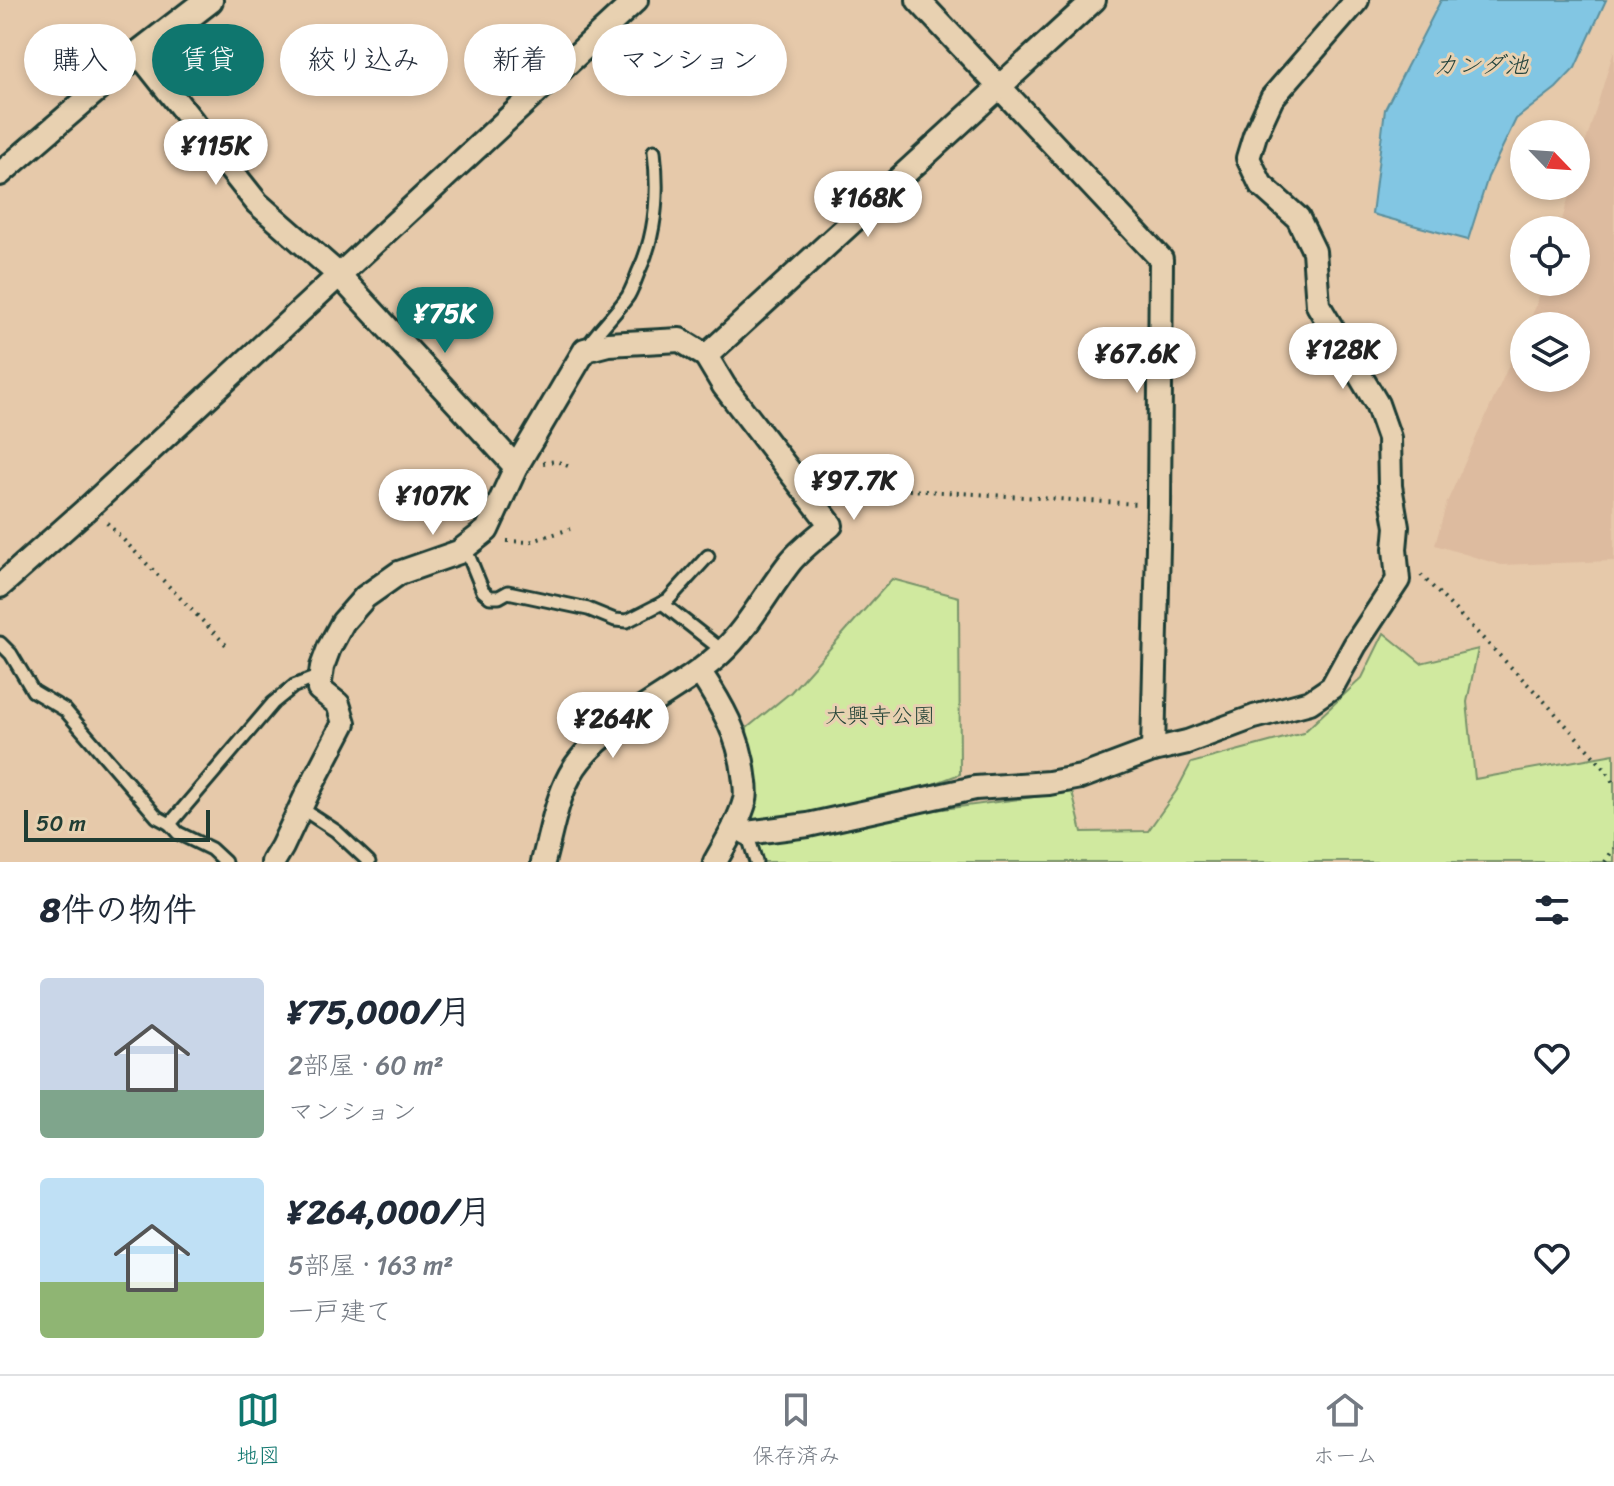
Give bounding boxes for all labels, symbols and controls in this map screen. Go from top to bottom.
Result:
chip: 購入 [24,24,136,96]
chip: 賃貸 [152,24,264,96]
chip: 絞り込み [280,24,448,96]
chip: 新着 [464,24,576,96]
chip: マンション [592,24,787,96]
water label: カンダ池 [1433,44,1530,86]
pin: ¥115K [160,119,272,187]
north arrow [1510,120,1590,200]
map controls [1510,120,1590,392]
text: ¥115K [182,122,250,168]
pin: ¥168K [812,171,924,239]
text: ¥168K [832,174,904,220]
button: locate [1510,216,1590,296]
pin: ¥75K [398,287,492,355]
text: ¥75K [415,290,475,336]
button: layers [1510,312,1590,392]
pin: ¥128K [1287,323,1399,391]
text: ¥128K [1307,326,1379,372]
pin: ¥67.6K [1072,327,1202,395]
text: ¥67.6K [1096,330,1178,376]
pin: ¥97.7K [789,454,919,522]
text: ¥97.7K [812,457,896,503]
pin: ¥107K [377,469,489,537]
text: ¥107K [397,472,469,518]
pin: ¥264K [557,692,669,760]
text: ¥264K [575,695,651,741]
park label: 大興寺公園 [825,696,935,735]
text: 50 m [36,804,86,843]
scale bar [24,806,210,842]
text: 8件の物件 [40,880,197,940]
icon: filters [1530,888,1574,932]
text: ¥75,000/月 [288,982,472,1042]
icon: home [104,1010,200,1106]
icon: heart [1530,1036,1574,1080]
text: 2部屋 · 60 m² [288,1042,444,1088]
text: マンション [288,1088,417,1134]
text: ¥264,000/月 [288,1182,492,1242]
icon: home [104,1210,200,1306]
icon: heart [1530,1236,1574,1280]
text: 5部屋 · 163 m² [288,1242,454,1288]
text: 一戸建て [288,1288,392,1334]
tab: 地図 [236,1388,280,1475]
tab: 保存済み [752,1388,840,1475]
tab: ホーム [1313,1388,1378,1475]

